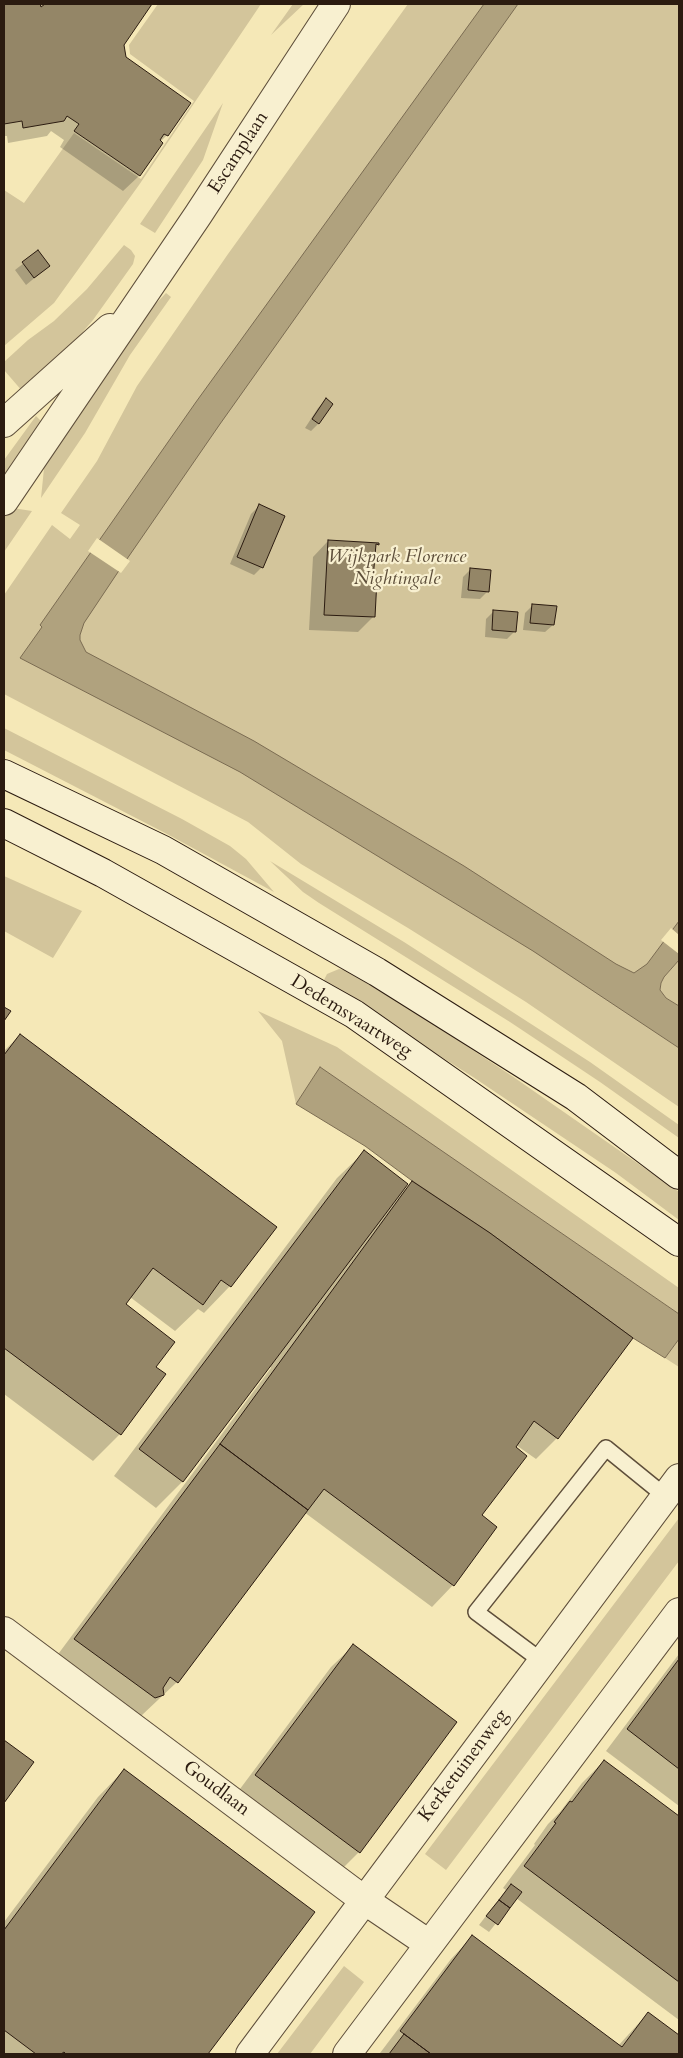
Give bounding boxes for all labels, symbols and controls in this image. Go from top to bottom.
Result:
street label: Escamplaan [204,108,274,198]
park label: Wijkpark Florence Nightingale [328,547,466,591]
street label: Dedemsvaartweg [286,971,416,1063]
street label: Kerketuinenweg [414,1705,514,1827]
street label: Goudlaan [178,1756,254,1822]

